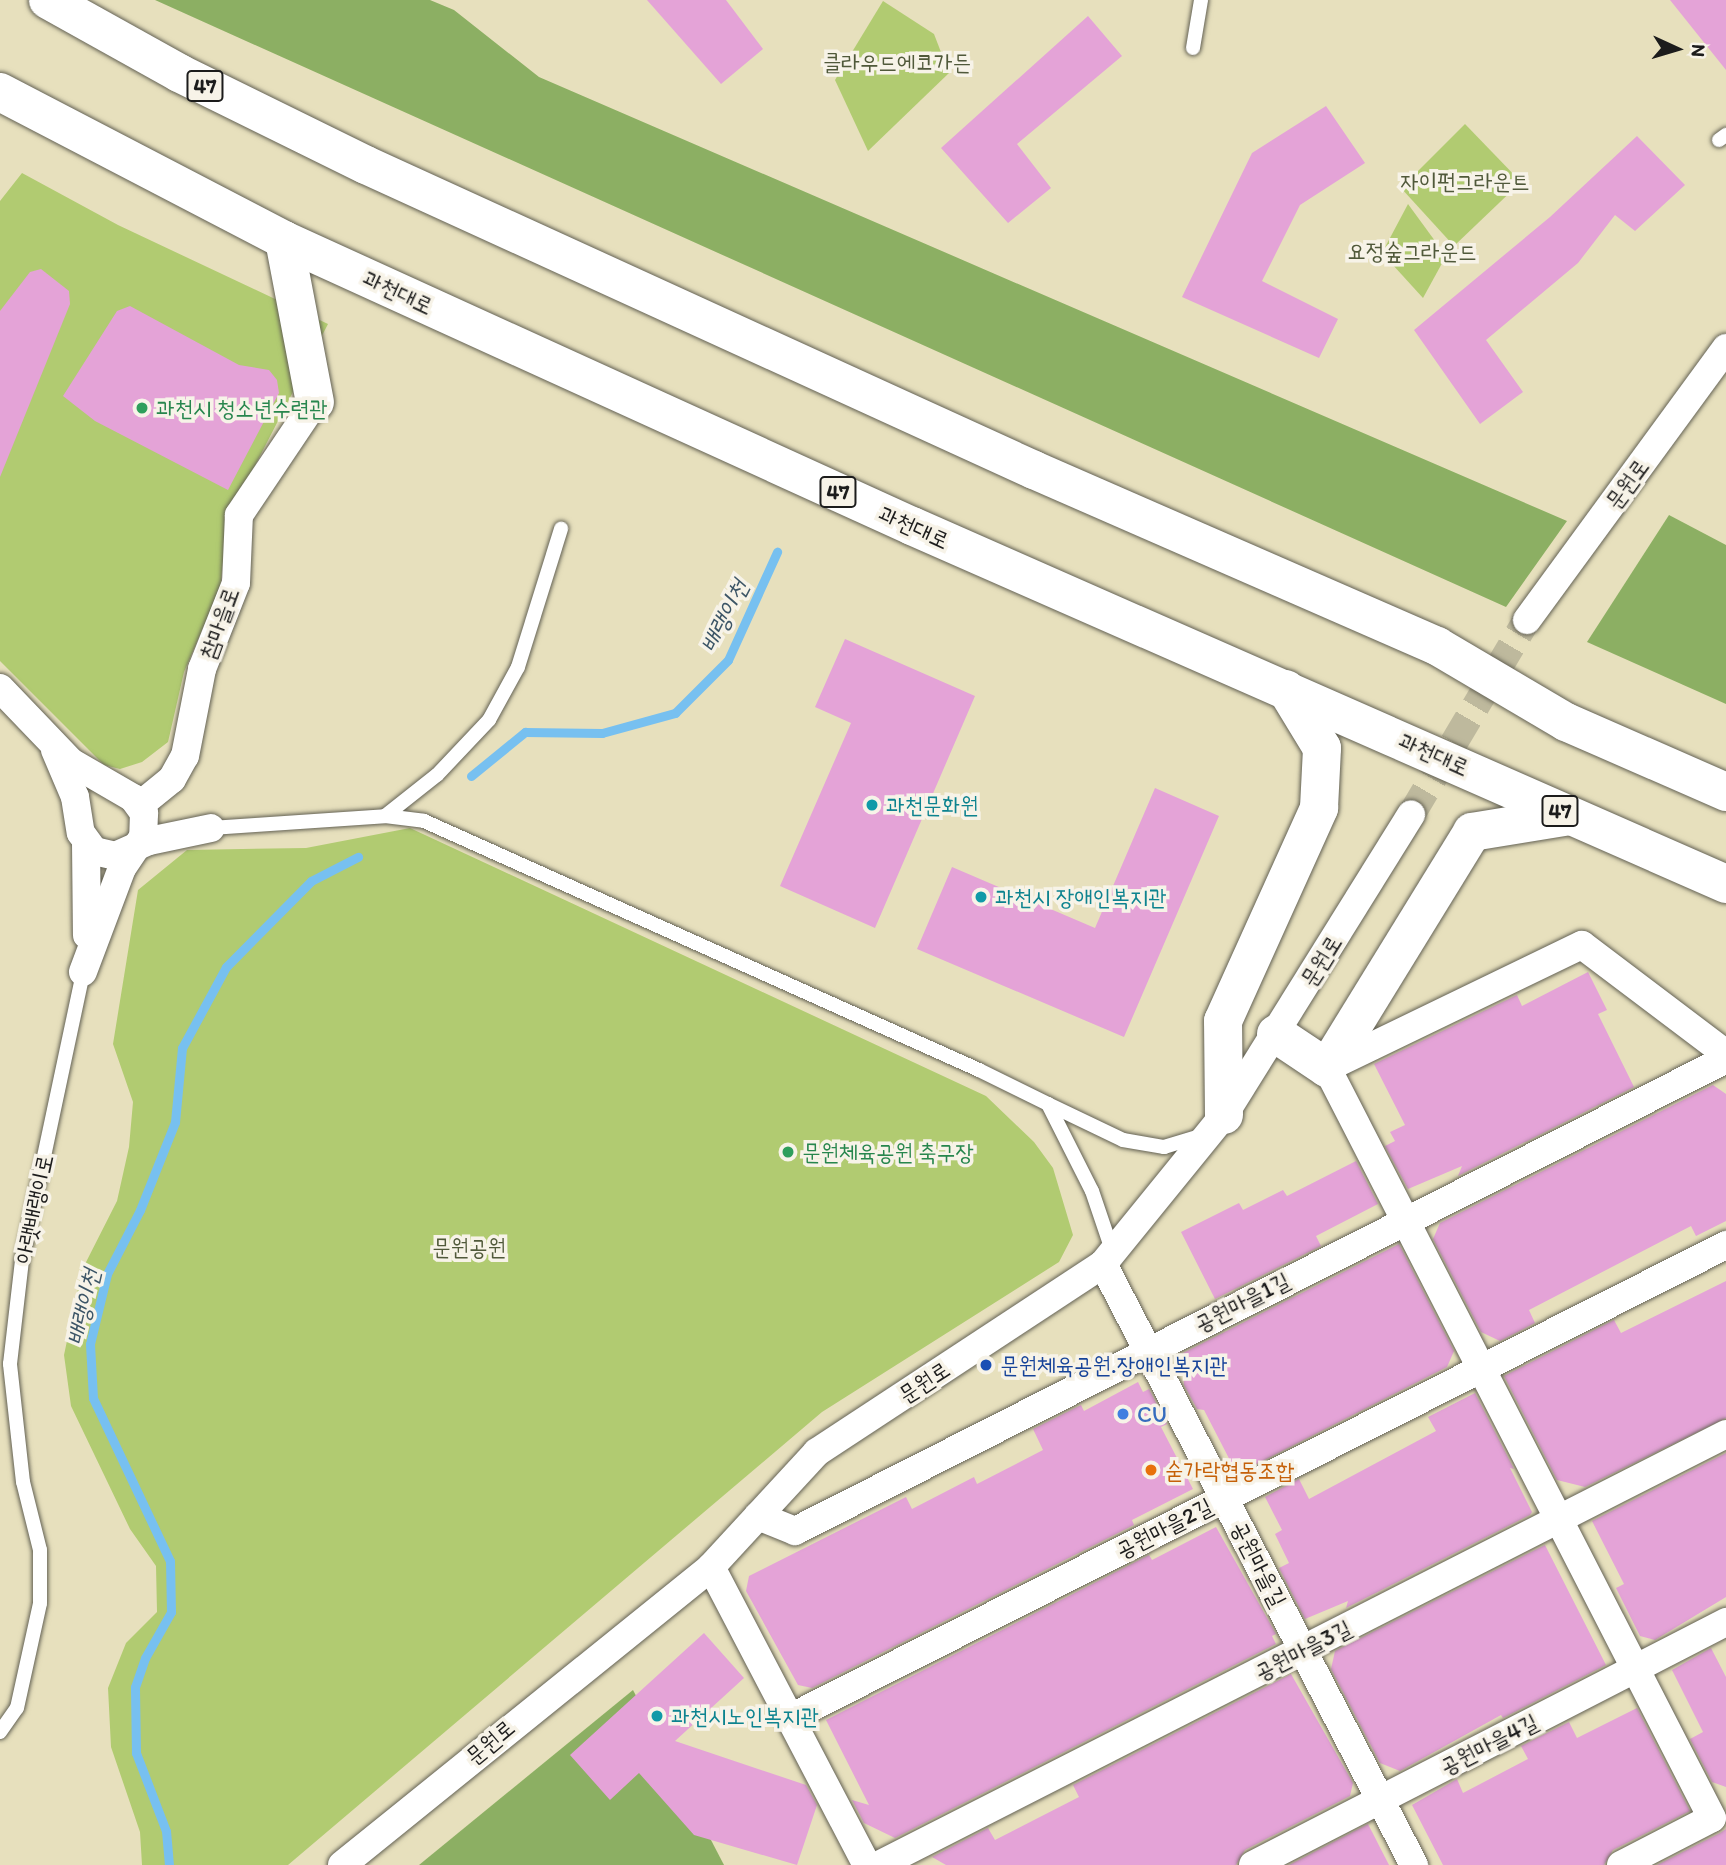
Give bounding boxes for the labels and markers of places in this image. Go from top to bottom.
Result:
place label: 과천시 청소년수련관 [156,394,328,422]
marker: 과천시 청소년수련관 [134,400,150,416]
place label: 과천문화원 [886,791,979,819]
marker: 과천문화원 [864,797,880,813]
place label: 과천시 장애인복지관 [995,883,1167,911]
marker: 과천시 장애인복지관 [973,889,989,905]
place label: 문원체육공원 축구장 [802,1138,974,1166]
marker: 문원체육공원 축구장 [780,1144,796,1160]
place label: 문원체육공원.장애인복지관 [1000,1351,1228,1379]
marker: 문원체육공원.장애인복지관 [978,1357,994,1373]
place label: CU [1137,1400,1167,1428]
marker: CU [1115,1406,1131,1422]
place label: 숟가락협동조합 [1165,1456,1295,1484]
marker: 숟가락협동조합 [1143,1462,1159,1478]
place label: 과천시노인복지관 [671,1702,819,1730]
marker: 과천시노인복지관 [649,1708,665,1724]

